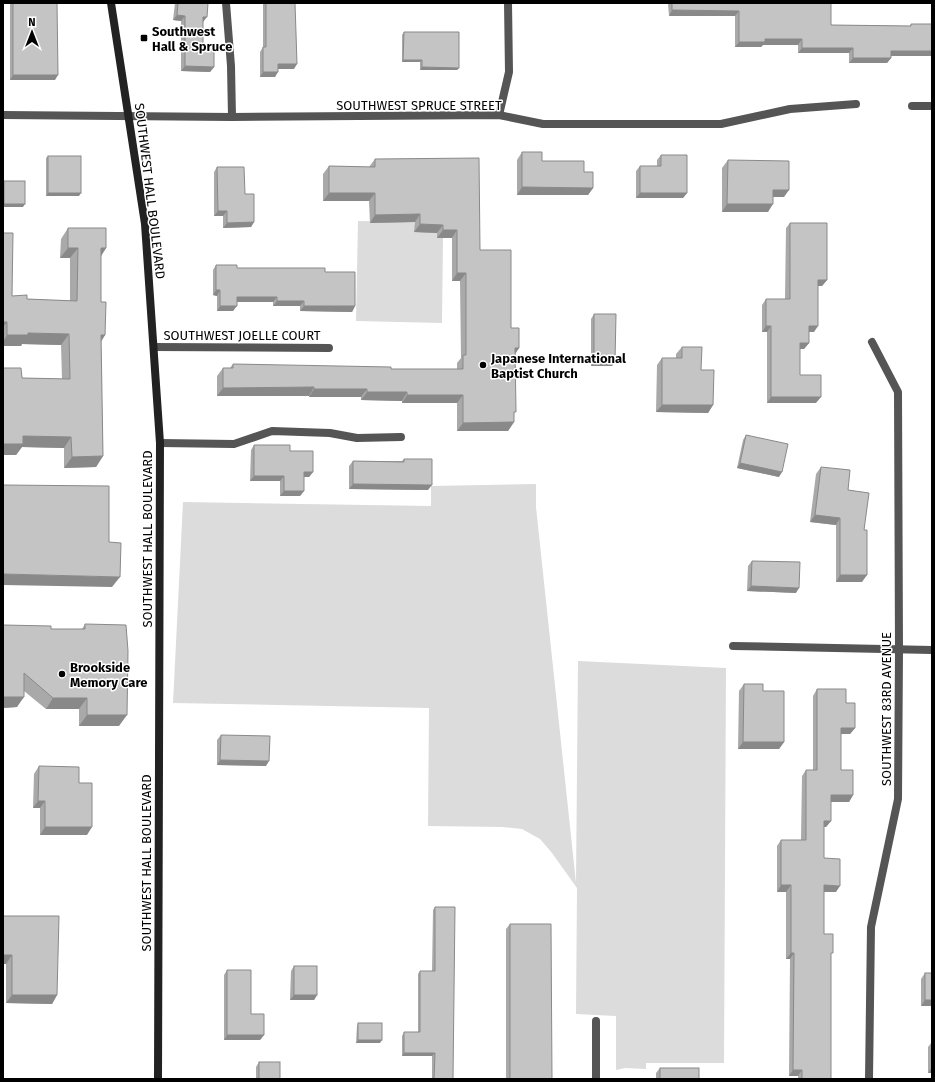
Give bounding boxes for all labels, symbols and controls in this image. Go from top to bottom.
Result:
north arrow [12,12,52,52]
text: N [28,16,36,29]
place label: Southwest Hall & Spruce [152,24,232,54]
marker: Southwest Hall & Spruce [139,33,149,43]
street label: SOUTHWEST SPRUCE STREET [336,98,502,113]
street label: SOUTHWEST HALL BOULEVARD [132,102,168,280]
street label: SOUTHWEST JOELLE COURT [164,328,321,343]
place label: Japanese International Baptist Church [490,351,626,381]
marker: Japanese International Baptist Church [478,360,488,370]
street label: SOUTHWEST HALL BOULEVARD [140,450,155,628]
street label: SOUTHWEST 83RD AVENUE [879,632,894,786]
place label: Brookside Memory Care [70,660,147,690]
marker: Brookside Memory Care [57,669,67,679]
street label: SOUTHWEST HALL BOULEVARD [139,774,154,952]

